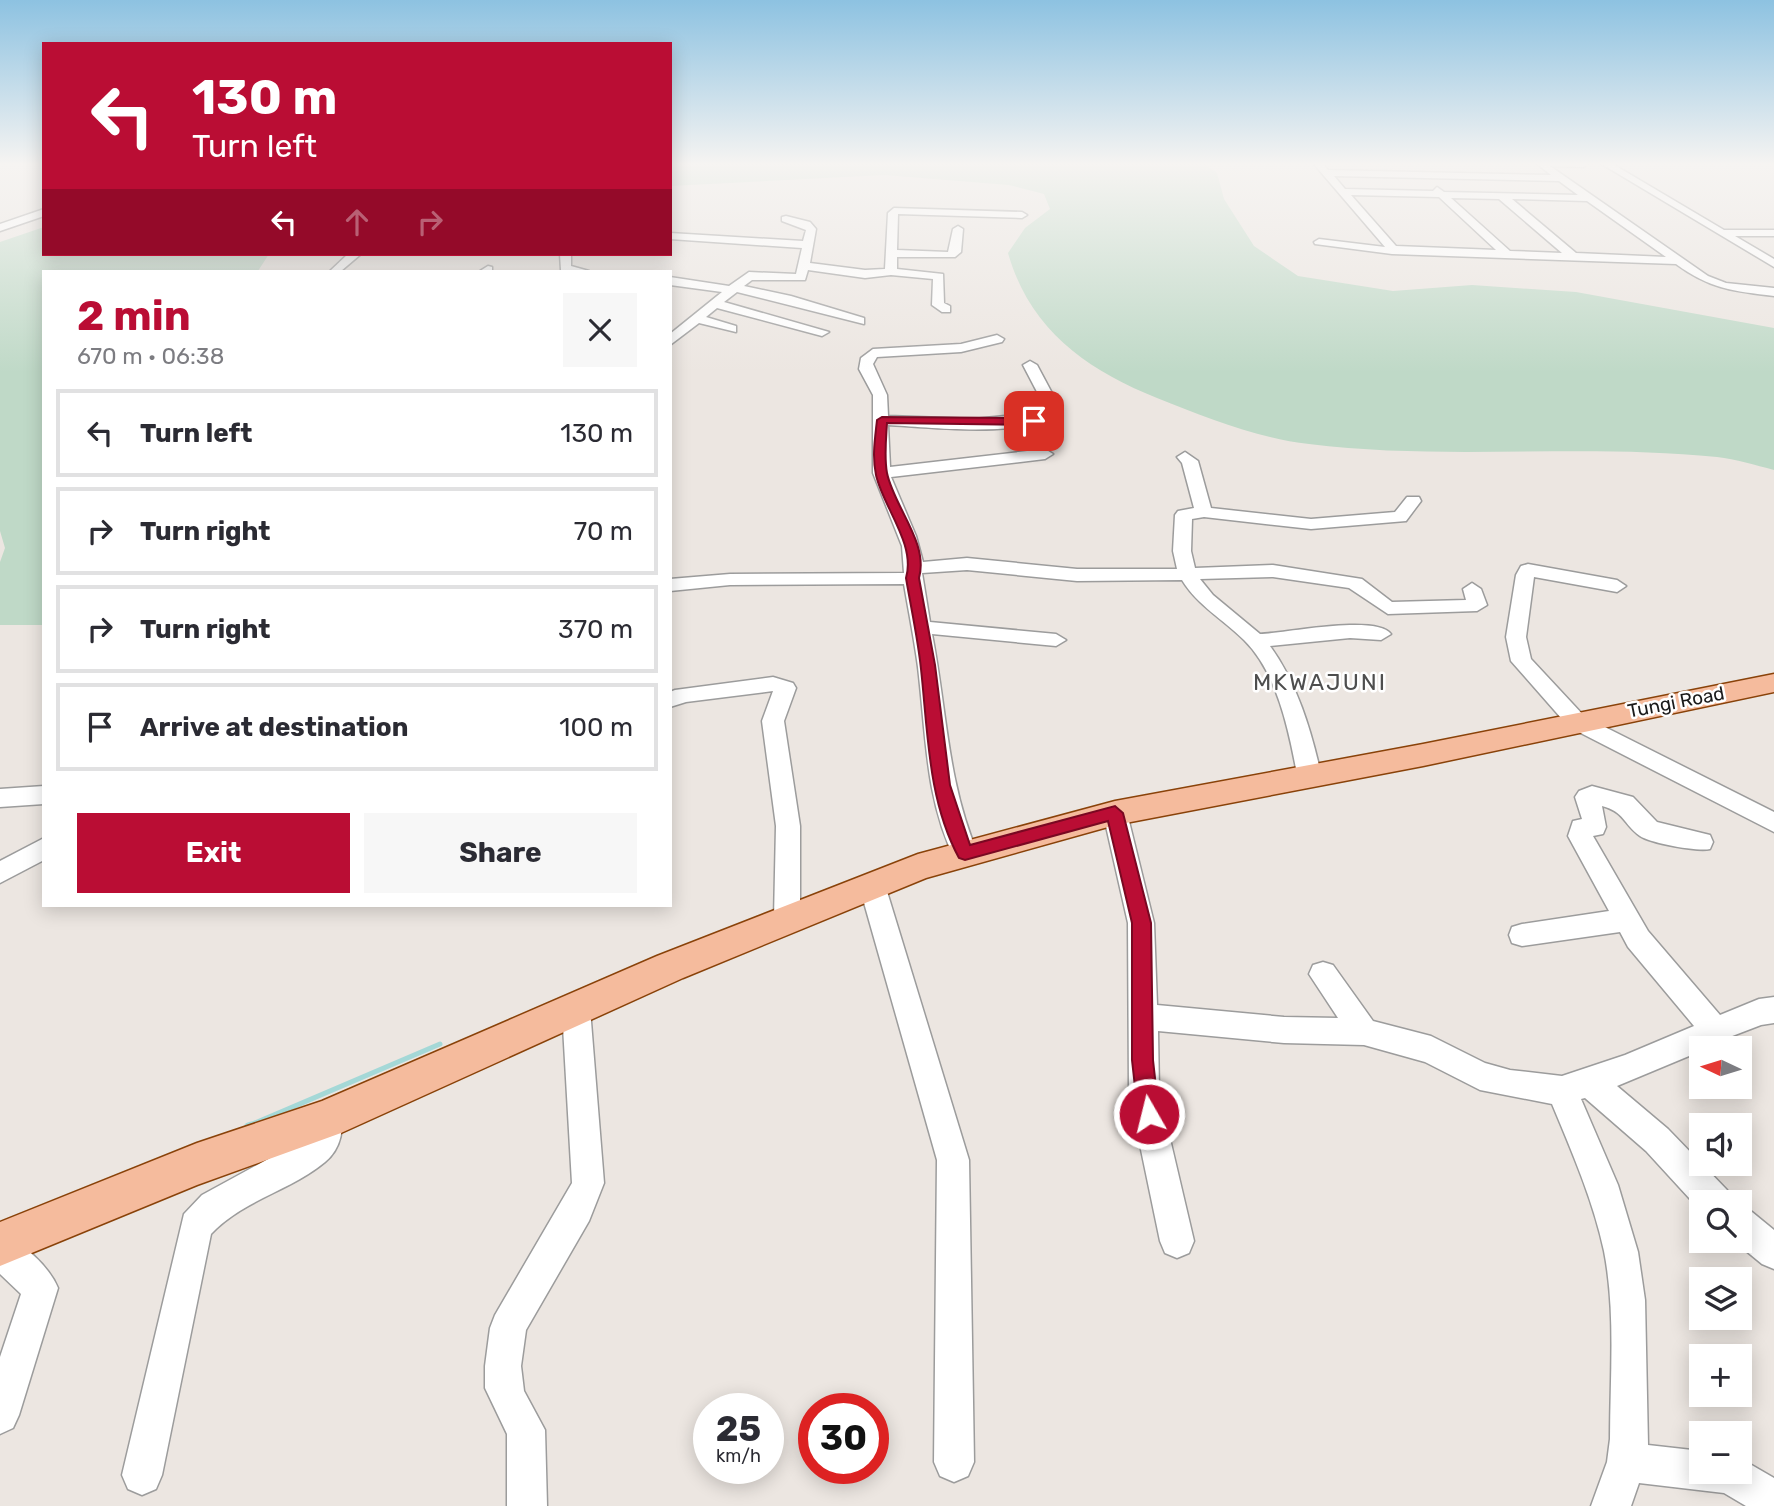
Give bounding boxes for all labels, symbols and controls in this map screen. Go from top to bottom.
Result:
text: 130 m [192,68,337,126]
icon: left [77,70,168,161]
text: Turn left [192,127,317,165]
icon: left [265,203,303,241]
icon: ahead [338,203,376,241]
icon: right [411,203,449,241]
text: 2 min [77,291,191,341]
button: close [563,293,637,367]
text: 670 m · 06:38 [77,342,224,370]
pin [1004,391,1064,451]
icon: arrive [1015,402,1053,440]
icon: left [81,414,119,452]
text: Turn left [140,418,252,449]
text: 130 m [560,418,633,449]
icon: right [81,512,119,550]
text: Turn right [140,516,270,547]
text: 70 m [574,516,633,547]
icon: right [81,610,119,648]
text: Turn right [140,614,270,645]
text: 370 m [558,614,633,645]
district label: MKWAJUNI [1253,668,1387,696]
street label: Tungi Road [1626,681,1726,723]
icon: arrive [81,708,119,746]
text: Arrive at destination [140,712,408,743]
text: 100 m [559,712,633,743]
button: Exit [77,813,350,893]
button: Share [364,813,637,893]
north arrow [1689,1036,1752,1099]
map controls [1689,1036,1752,1484]
position arrow [1112,1077,1186,1151]
button: sound [1689,1113,1752,1176]
button: search [1689,1190,1752,1253]
button: layers [1689,1267,1752,1330]
button: + [1689,1344,1752,1407]
speed limit sign: 30 [798,1393,889,1484]
text: 25 [716,1408,761,1450]
button: − [1689,1421,1752,1484]
text: km/h [716,1445,761,1467]

